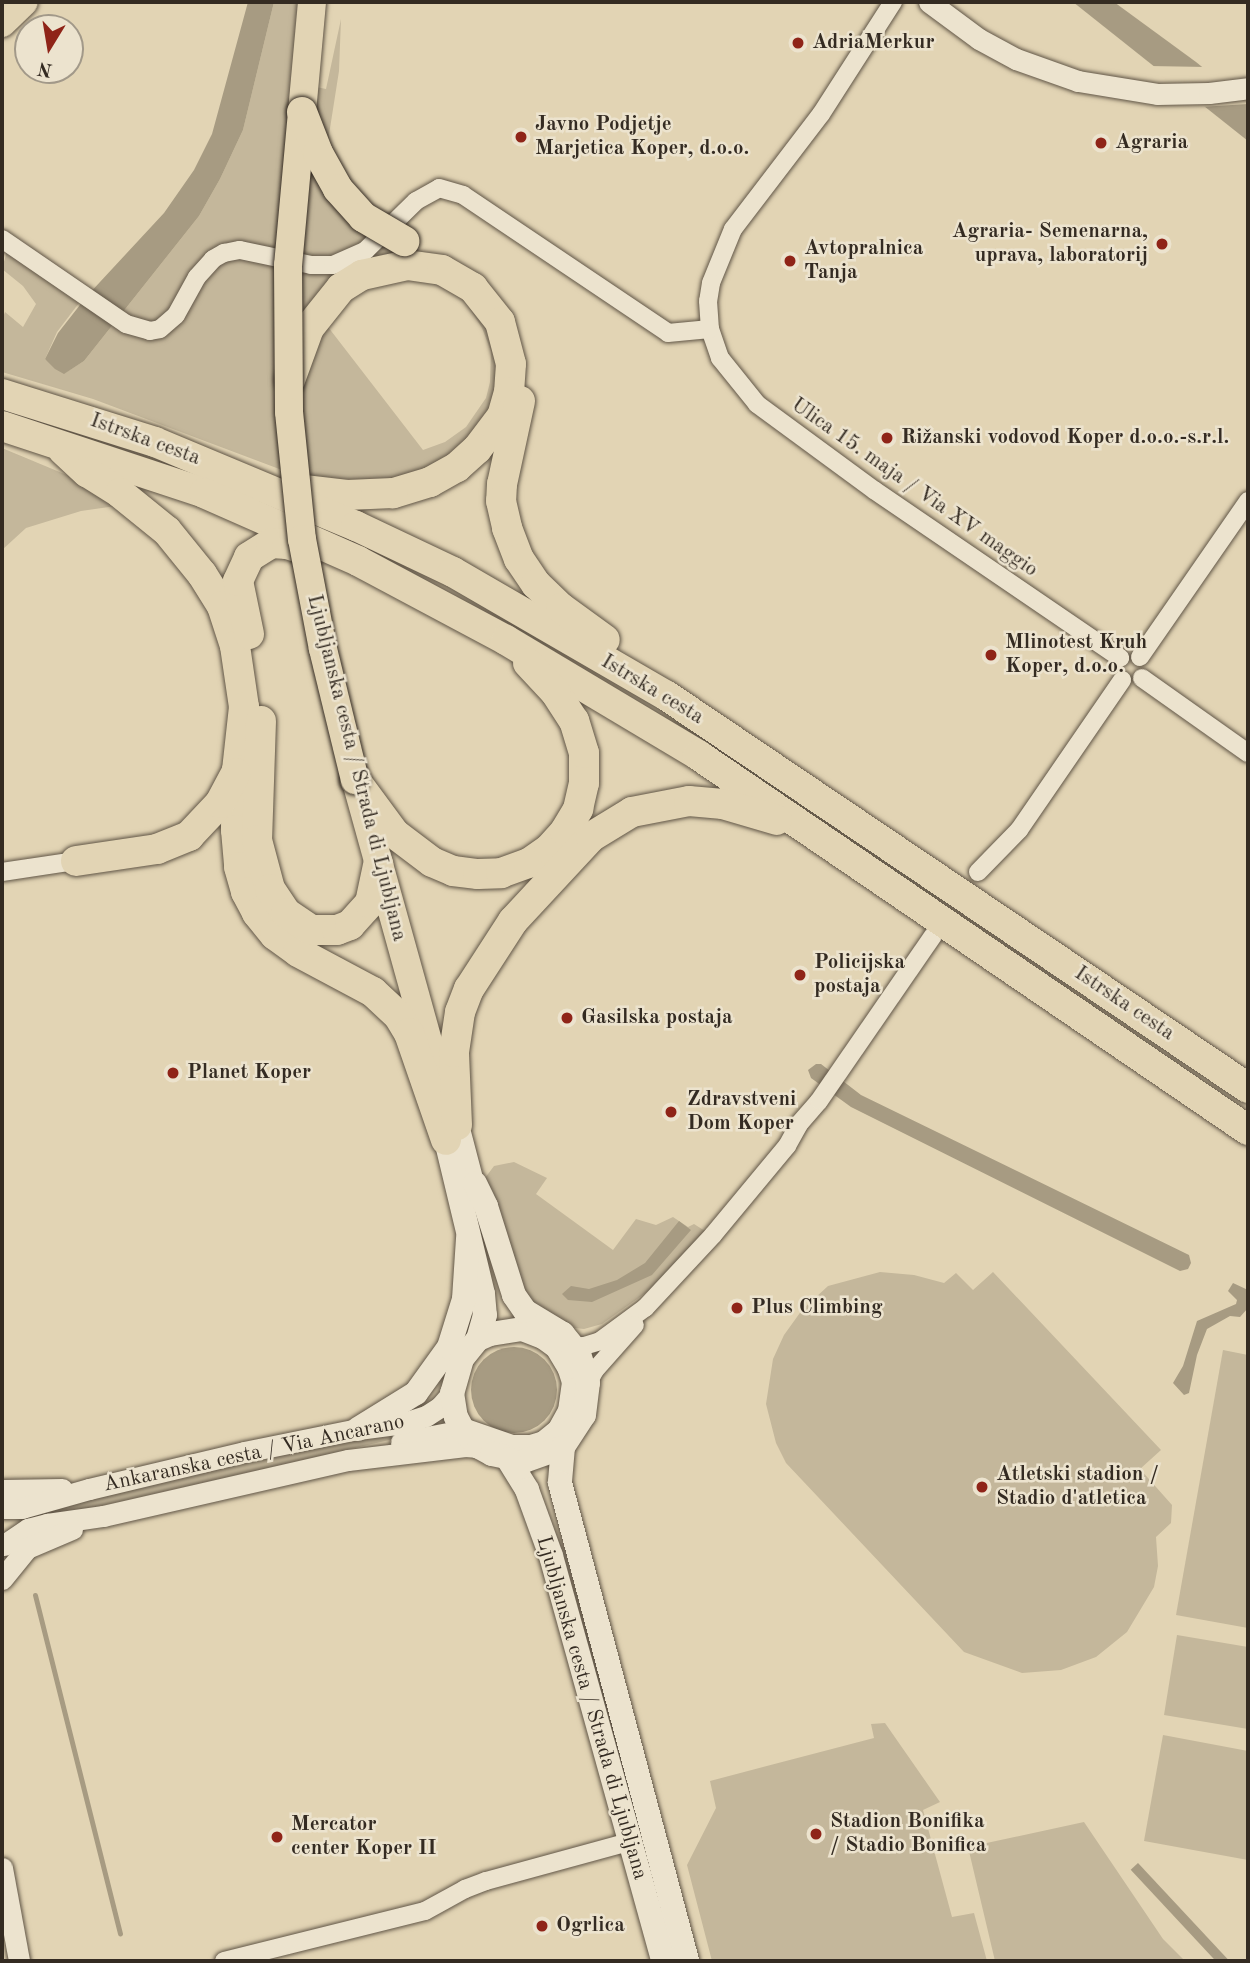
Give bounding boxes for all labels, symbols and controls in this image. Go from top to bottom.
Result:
north arrow [14,14,84,84]
place label: AdriaMerkur [812,30,935,56]
marker: AdriaMerkur [790,35,806,51]
text: N [36,57,54,79]
place label: Javno Podjetje Marjetica Koper, d.o.o. [535,112,749,162]
marker: Javno Podjetje Marjetica Koper, d.o.o. [513,129,529,145]
place label: Agraria [1115,130,1188,156]
marker: Agraria [1093,135,1109,151]
place label: Agraria- Semenarna, uprava, laboratorij [952,219,1148,269]
place label: Avtopralnica Tanja [804,236,923,286]
marker: Agraria- Semenarna, uprava, laboratorij [1154,236,1170,252]
marker: Avtopralnica Tanja [782,253,798,269]
street label: Ulica 15. maja / Via XV maggio [786,393,1042,583]
street label: Istrska cesta [87,408,203,472]
place label: Rižanski vodovod Koper d.o.o.-s.r.l. [901,425,1229,451]
marker: Rižanski vodovod Koper d.o.o.-s.r.l. [879,430,895,446]
street label: Ljubljanska cesta / Strada di Ljubljana [301,592,411,944]
place label: Mlinotest Kruh Koper, d.o.o. [1005,630,1147,680]
marker: Mlinotest Kruh Koper, d.o.o. [983,647,999,663]
street label: Istrska cesta [596,650,708,730]
place label: Policijska postaja [814,950,905,1000]
street label: Istrska cesta [1069,961,1179,1047]
marker: Policijska postaja [792,967,808,983]
place label: Gasilska postaja [581,1005,733,1031]
marker: Gasilska postaja [559,1010,575,1026]
place label: Planet Koper [187,1060,311,1086]
marker: Planet Koper [165,1065,181,1081]
place label: Zdravstveni Dom Koper [687,1087,796,1137]
marker: Zdravstveni Dom Koper [661,1102,681,1122]
place label: Plus Climbing [751,1295,883,1321]
marker: Plus Climbing [729,1300,745,1316]
street label: Ankaranska cesta / Via Ancarano [101,1410,407,1498]
place label: Atletski stadion / Stadio d'atletica [996,1462,1159,1512]
marker: Atletski stadion / Stadio d'atletica [974,1479,990,1495]
street label: Ljubljanska cesta / Strada di Ljubljana [530,1533,652,1883]
place label: Stadion Bonifika / Stadio Bonifica [830,1809,986,1859]
place label: Mercator center Koper II [291,1812,437,1862]
marker: Stadion Bonifika / Stadio Bonifica [808,1826,824,1842]
marker: Mercator center Koper II [269,1829,285,1845]
place label: Ogrlica [556,1913,625,1939]
marker: Ogrlica [534,1918,550,1934]

